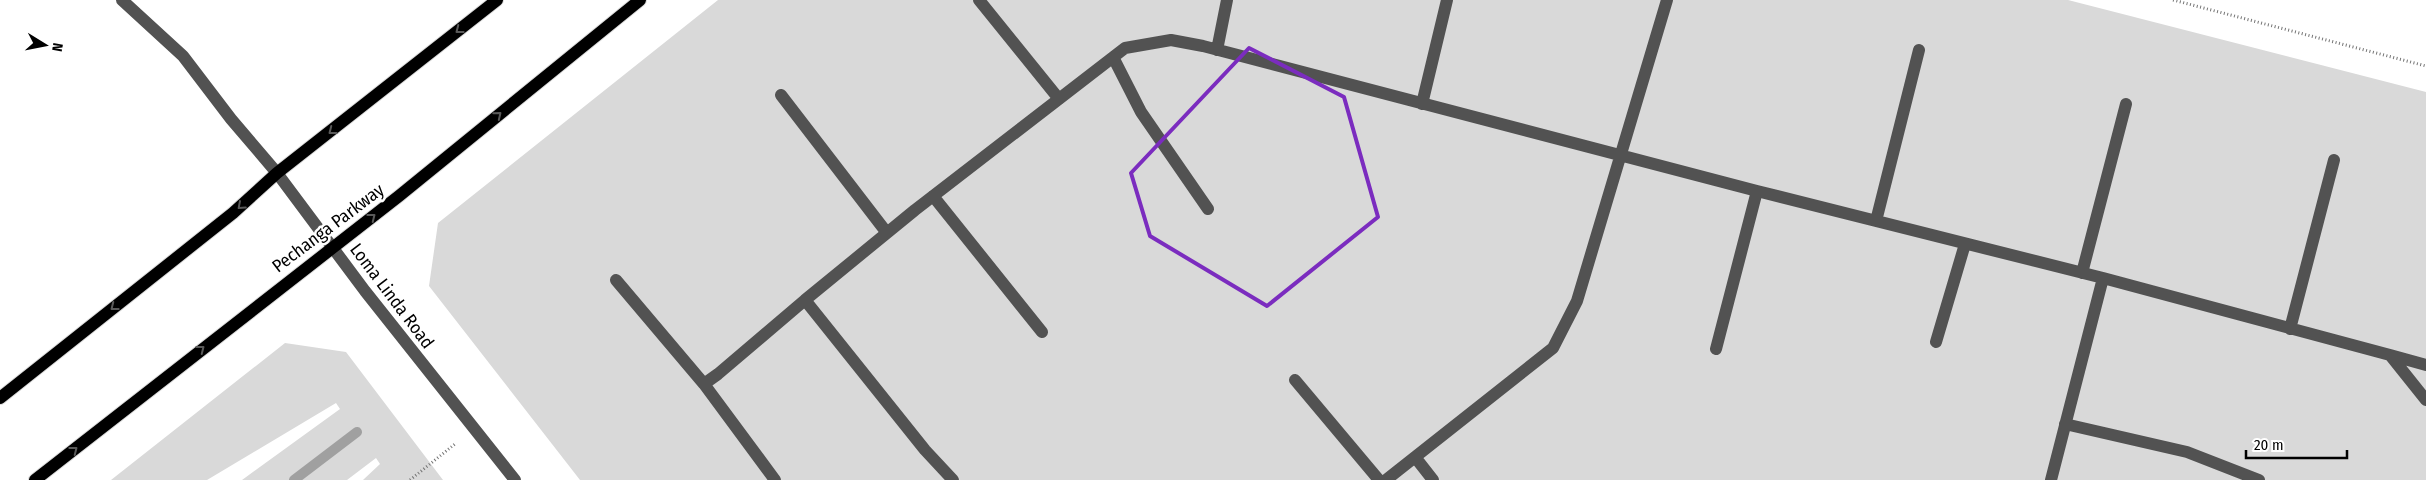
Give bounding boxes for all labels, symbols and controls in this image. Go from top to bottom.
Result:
north arrow [20,20,70,70]
one-way arrow [456,25,465,33]
text: N [48,42,66,53]
one-way arrow [493,112,502,121]
one-way arrow [329,126,338,134]
street label: Pechanga Parkway [268,179,388,277]
one-way arrow [238,200,247,209]
one-way arrow [366,215,375,223]
street label: Loma Linda Road [345,239,439,353]
one-way arrow [111,302,120,310]
one-way arrow [195,347,204,355]
scale bar [2246,428,2347,460]
text: 20 m [2254,436,2284,454]
one-way arrow [68,447,77,455]

